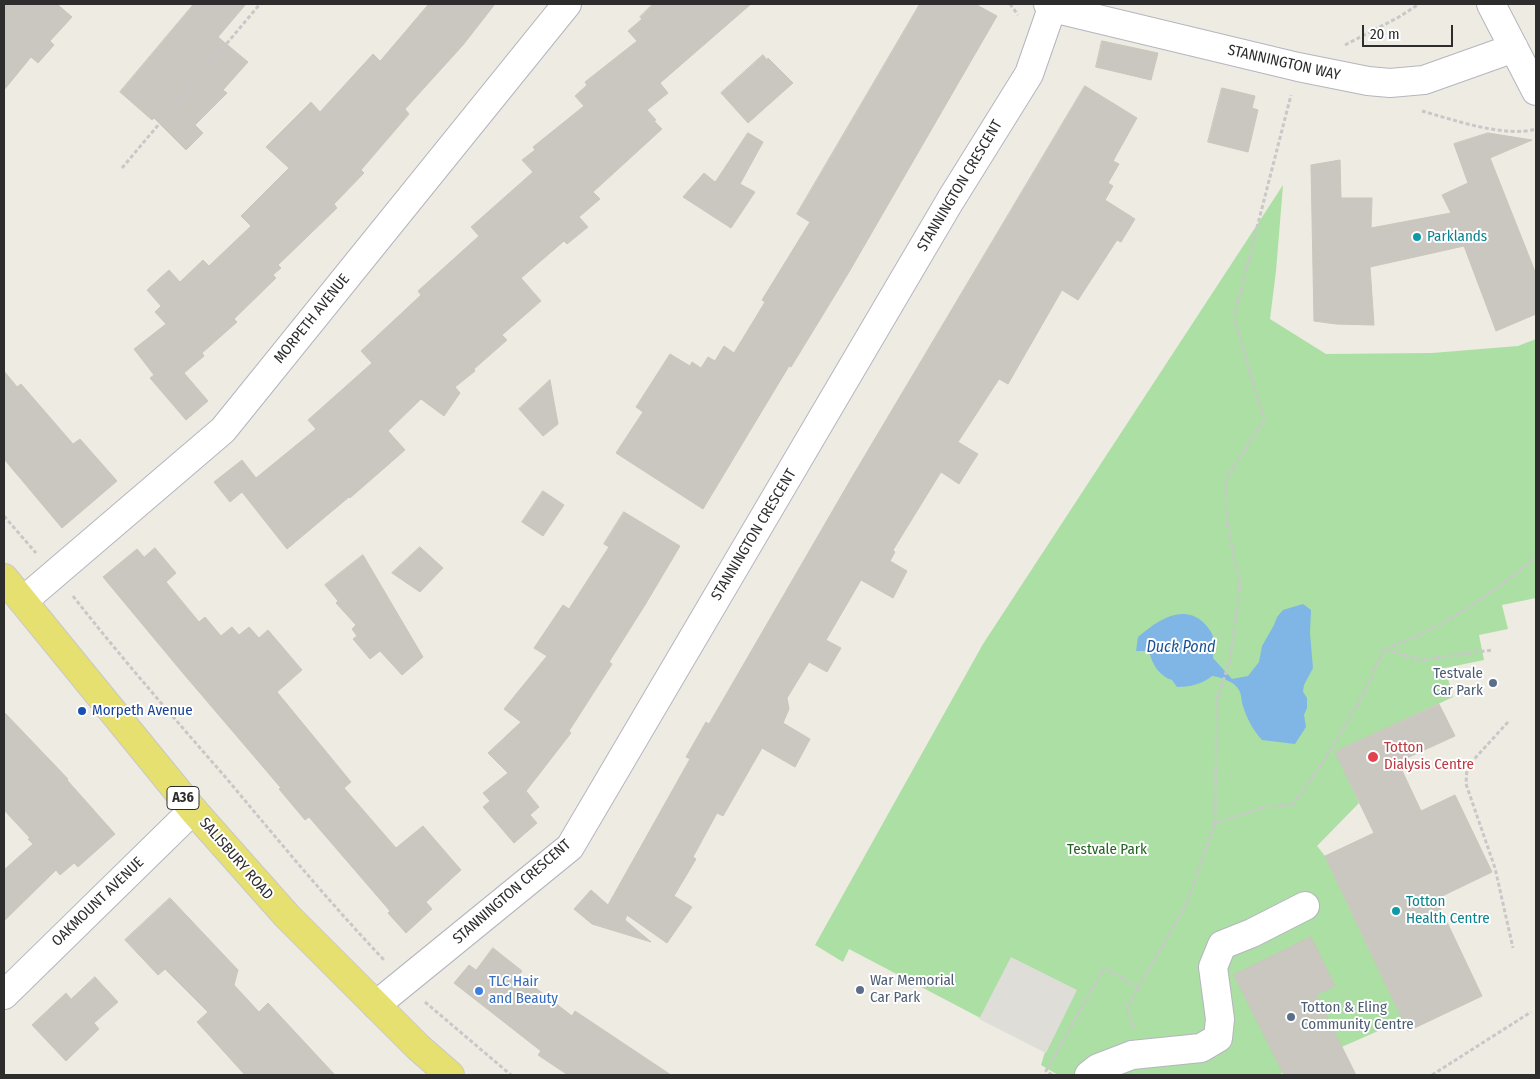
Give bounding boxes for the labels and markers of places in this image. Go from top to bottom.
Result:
place label: Parklands [1427,228,1487,246]
marker: Parklands [1411,231,1423,243]
place label: Testvale Car Park [1433,665,1483,700]
marker: Testvale Car Park [1487,677,1499,689]
place label: Morpeth Avenue [92,702,193,720]
marker: Morpeth Avenue [76,705,88,717]
place label: Totton Dialysis Centre [1384,739,1474,774]
marker: Totton Dialysis Centre [1366,750,1380,764]
place label: Totton Health Centre [1406,893,1490,928]
marker: Totton Health Centre [1390,905,1402,917]
place label: War Memorial Car Park [870,972,955,1007]
place label: TLC Hair and Beauty [489,973,558,1008]
marker: War Memorial Car Park [854,984,866,996]
marker: TLC Hair and Beauty [473,985,485,997]
place label: Totton & Eling Community Centre [1301,999,1414,1034]
marker: Totton & Eling Community Centre [1285,1011,1297,1023]

